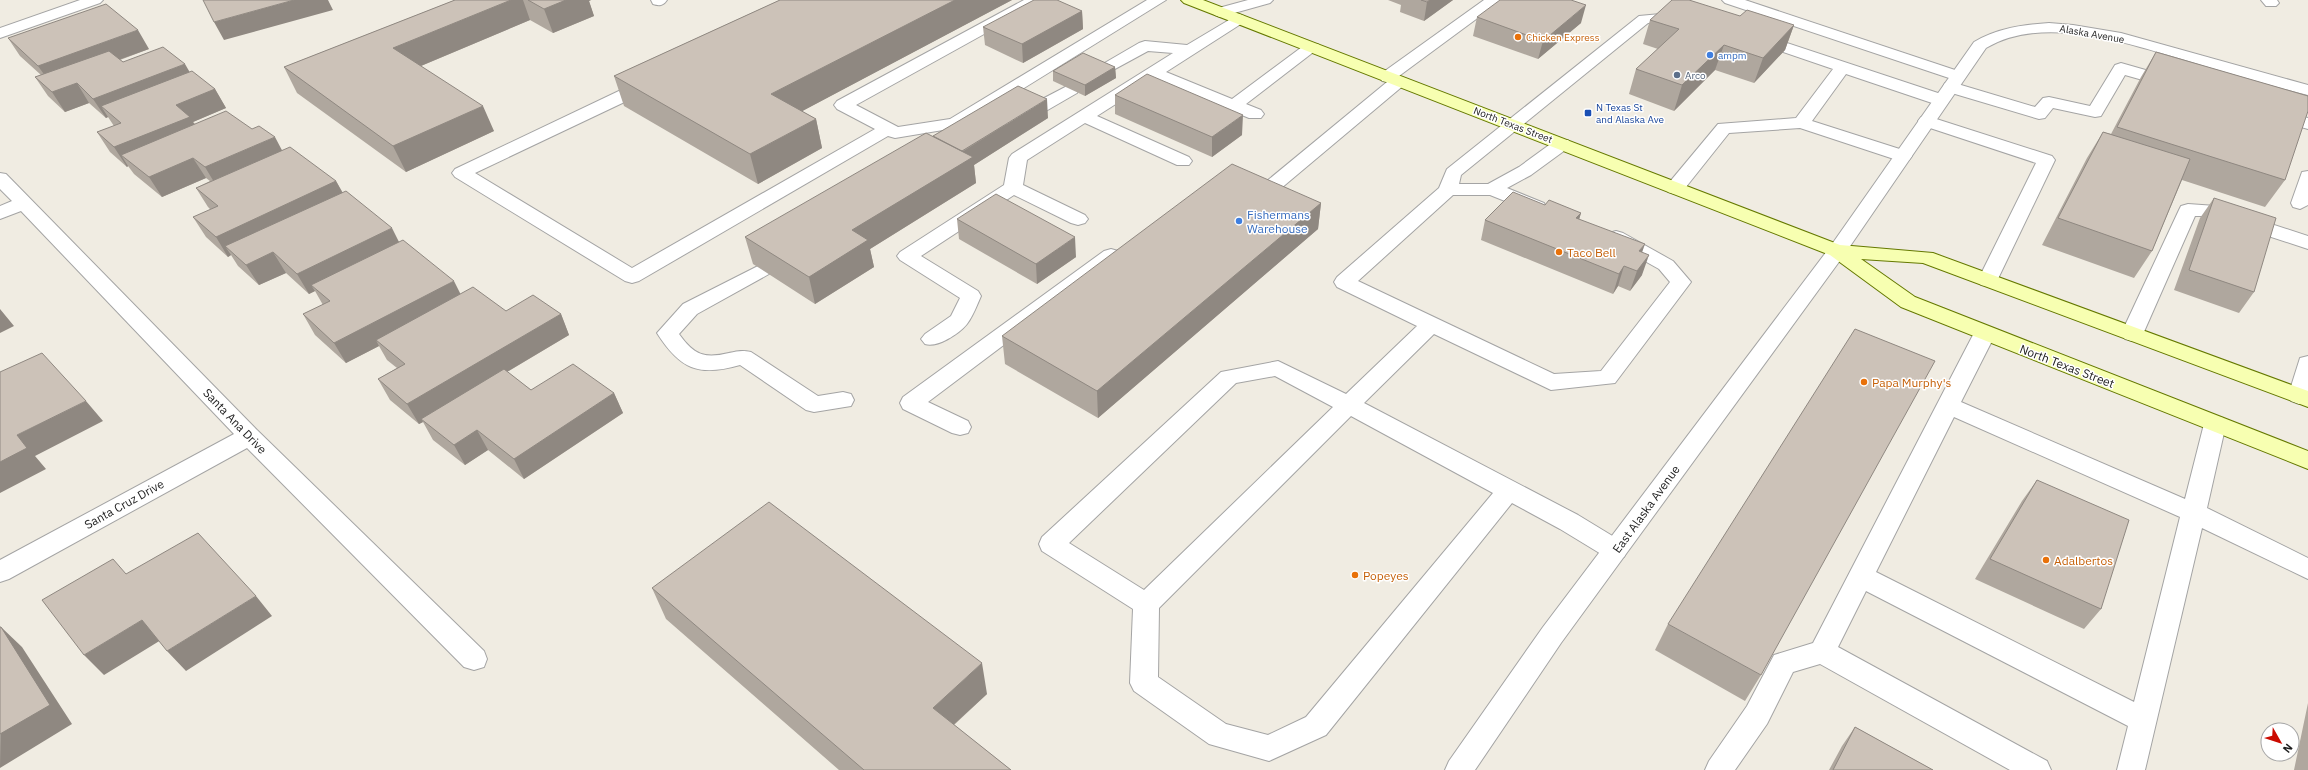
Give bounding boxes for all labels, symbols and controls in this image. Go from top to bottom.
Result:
street label: Alaska Avenue [2059,22,2126,46]
place label: Chicken Express [1526,31,1600,44]
marker: Chicken Express [1513,32,1523,42]
place label: ampm [1718,49,1747,62]
marker: ampm [1705,50,1715,60]
place label: Arco [1685,69,1706,82]
marker: Arco [1672,70,1682,80]
place label: N Texas St and Alaska Ave [1596,101,1664,126]
street label: North Texas Street [1472,104,1555,146]
marker: N Texas St and Alaska Ave [1583,108,1593,118]
place label: Fishermans Warehouse [1247,207,1310,236]
marker: Fishermans Warehouse [1234,216,1244,226]
place label: Taco Bell [1567,245,1616,260]
marker: Taco Bell [1554,247,1564,257]
street label: North Texas Street [2018,341,2116,391]
place label: Papa Murphy's [1872,375,1952,390]
marker: Papa Murphy's [1859,377,1869,387]
street label: Santa Ana Drive [200,385,270,457]
street label: East Alaska Avenue [1609,462,1683,556]
street label: Santa Cruz Drive [82,476,167,532]
place label: Adalbertos [2054,553,2113,568]
marker: Adalbertos [2041,555,2051,565]
place label: Popeyes [1363,568,1409,583]
marker: Popeyes [1350,570,1360,580]
north arrow [2260,722,2300,762]
text: N [2280,741,2296,756]

